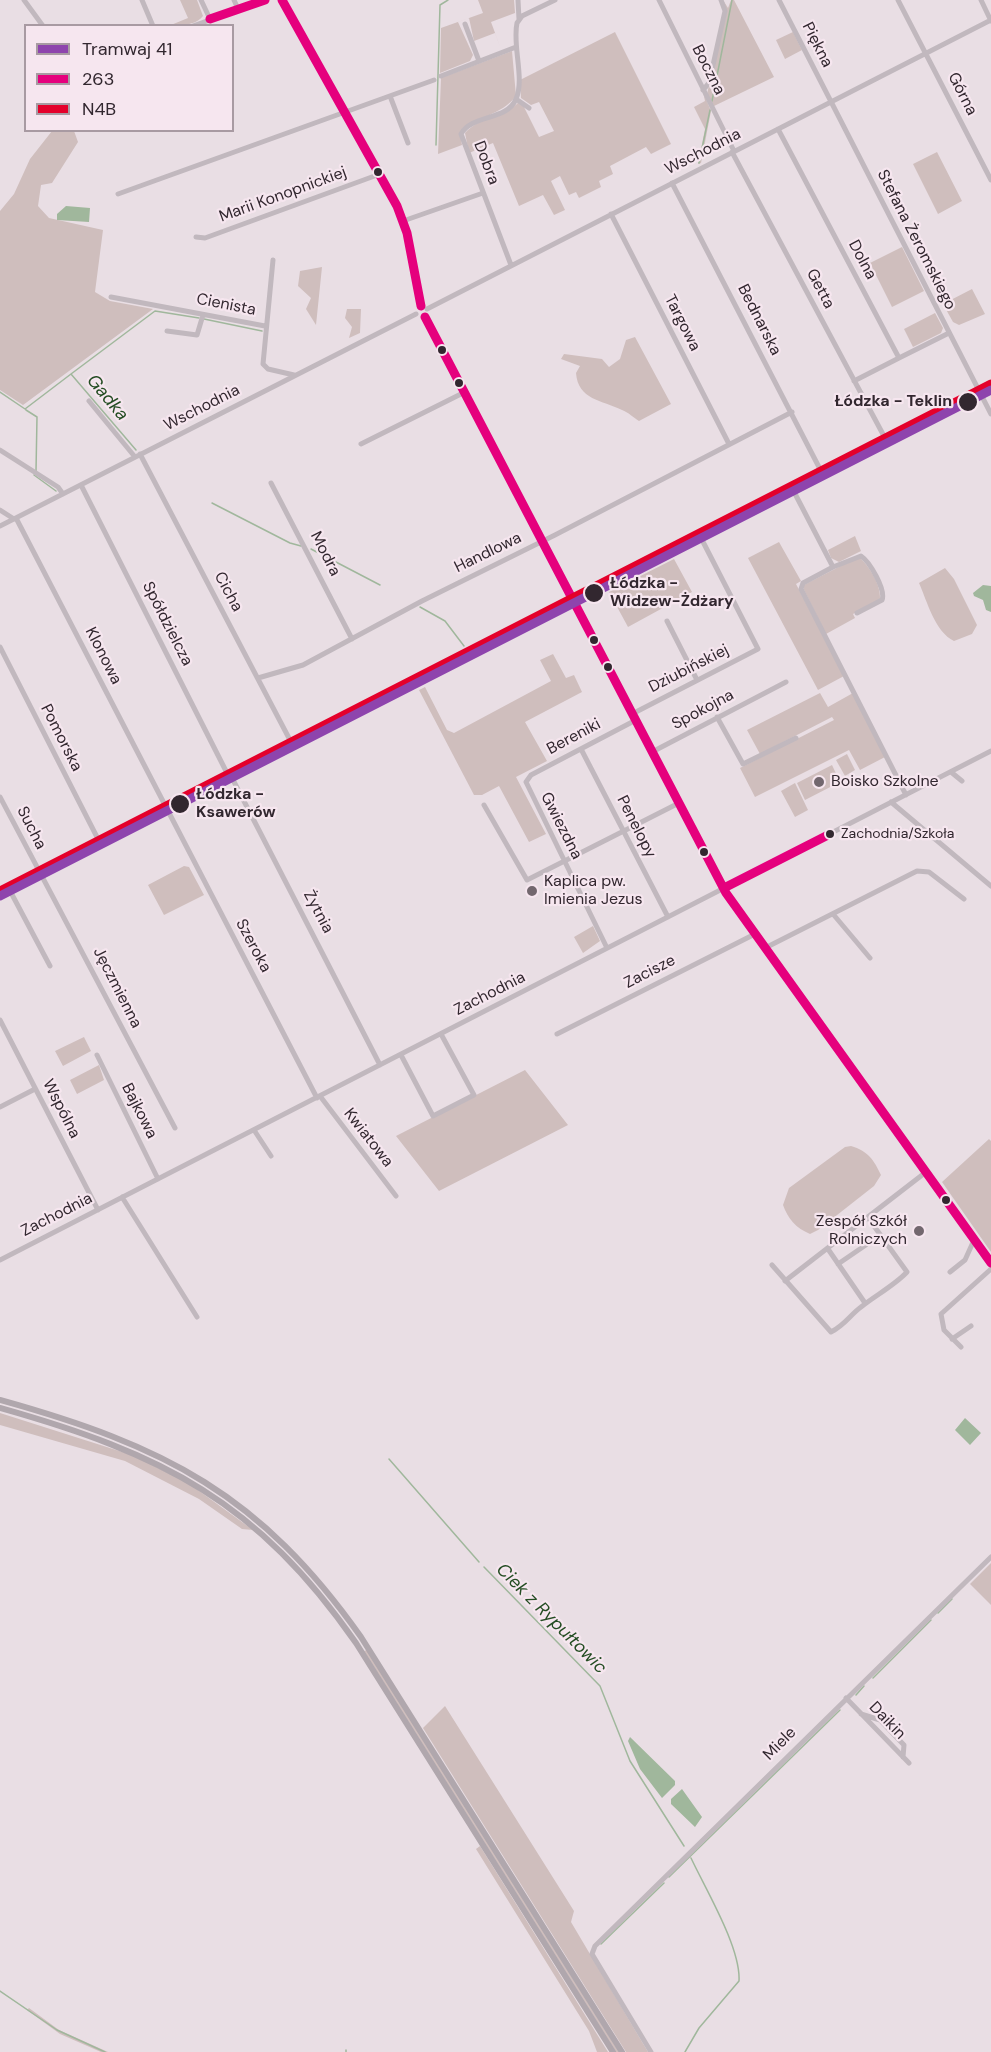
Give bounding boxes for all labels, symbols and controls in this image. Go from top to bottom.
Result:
street label: Piękna [798,19,836,71]
legend [24,24,234,132]
text: Tramwaj 41 [82,37,172,61]
street label: Boczna [687,42,729,98]
text: 263 [82,67,114,91]
street label: Górna [943,69,981,119]
text: N4B [82,97,116,121]
street label: Wschodnia [662,125,744,179]
street label: Dobra [469,138,503,188]
street label: Marii Konopnickiej [217,163,349,227]
unlabelled marker [372,166,384,178]
street label: Stefana Żeromskiego [872,167,960,313]
street label: Dolna [844,237,880,283]
street label: Getta [802,266,838,312]
street label: Bednarska [733,281,785,359]
street label: Cienista [195,290,257,320]
street label: Targowa [660,292,704,354]
unlabelled marker [436,344,448,356]
water label: Gadka [82,371,132,425]
unlabelled marker [453,377,465,389]
street label: Wschodnia [161,381,243,435]
marker: Łódzka - Teklin [957,391,979,413]
place label: Łódzka - Teklin [834,392,952,412]
street label: Modra [306,528,344,580]
street label: Handlowa [451,529,525,577]
street label: Cicha [210,569,246,615]
place label: Łódzka - Widzew-Żdżary [610,574,734,612]
street label: Spółdzielcza [138,579,196,669]
marker: Łódzka - Widzew-Żdżary [583,582,605,604]
street label: Klonowa [81,624,125,688]
unlabelled marker [588,634,600,646]
street label: Dziubińskiej [646,641,732,697]
unlabelled marker [602,661,614,673]
street label: Spokojna [669,686,737,734]
street label: Pomorska [36,701,86,775]
street label: Bereniki [544,715,604,759]
place label: Boisko Szkolne [831,772,939,792]
marker: Boisko Szkolne [812,775,826,789]
place label: Łódzka - Ksawerów [196,785,276,823]
street label: Gwiezdna [536,789,586,863]
marker: Łódzka - Ksawerów [169,793,191,815]
street label: Penelopy [612,793,660,861]
street label: Sucha [12,803,50,853]
place label: Zachodnia/Szkoła [841,826,954,842]
marker: Zachodnia/Szkoła [824,828,836,840]
unlabelled marker [698,846,710,858]
place label: Kaplica pw. Imienia Jezus [544,872,643,910]
marker: Kaplica pw. Imienia Jezus [525,884,539,898]
street label: Żytnia [299,887,337,937]
street label: Szeroka [231,916,275,976]
street label: Jęczmienna [89,945,145,1031]
street label: Zacisze [621,951,679,993]
street label: Zachodnia [451,968,529,1020]
street label: Wspólna [38,1076,84,1142]
street label: Bajkowa [117,1080,161,1142]
street label: Kwiatowa [339,1105,397,1171]
street label: Zachodnia [18,1189,96,1241]
unlabelled marker [940,1194,952,1206]
place label: Zespół Szkół Rolniczych [816,1212,907,1250]
marker: Zespół Szkół Rolniczych [912,1224,926,1238]
water label: Ciek z Rypułtowic [491,1559,611,1679]
street label: Daikin [865,1698,909,1744]
street label: Miele [759,1723,801,1765]

